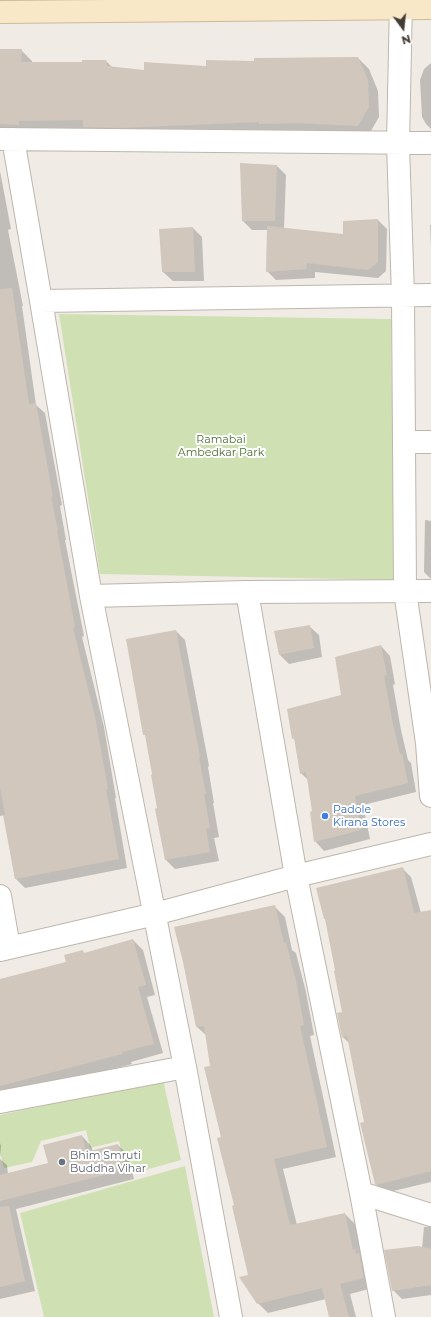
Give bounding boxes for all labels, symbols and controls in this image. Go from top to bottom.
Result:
north arrow [383,8,423,48]
text: N [400,32,412,48]
park label: Ramabai Ambedkar Park [178,433,264,459]
place label: Padole Kirana Stores [333,803,405,829]
marker: Padole Kirana Stores [320,811,330,821]
place label: Bhim Smruti Buddha Vihar [70,1149,146,1175]
marker: Bhim Smruti Buddha Vihar [57,1157,67,1167]

